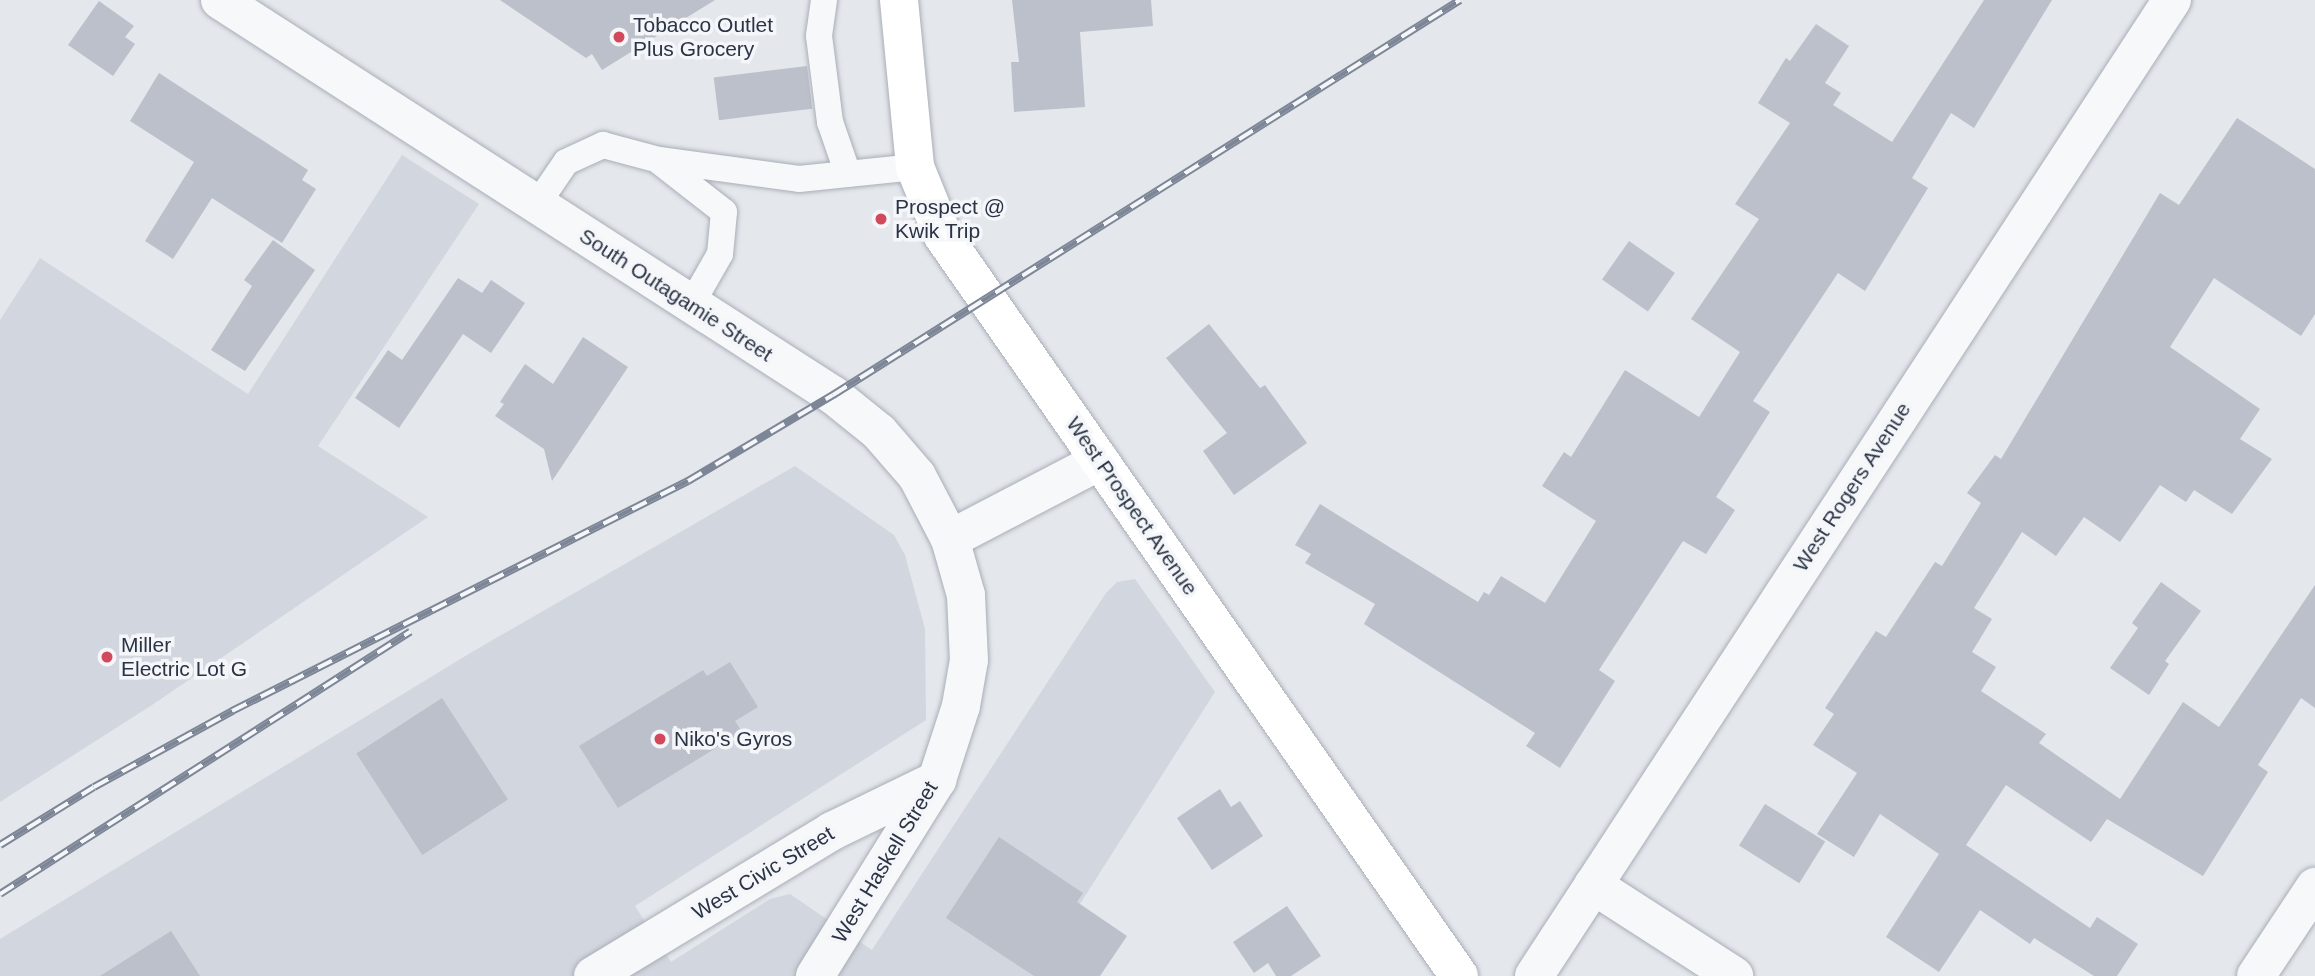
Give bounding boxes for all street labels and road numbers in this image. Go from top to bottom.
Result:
street label: South Outagamie Street [575,223,777,367]
street label: West Rogers Avenue [1788,397,1916,577]
street label: West Prospect Avenue [1061,412,1203,600]
street label: West Haskell Street [827,777,943,947]
street label: West Civic Street [688,821,838,925]

